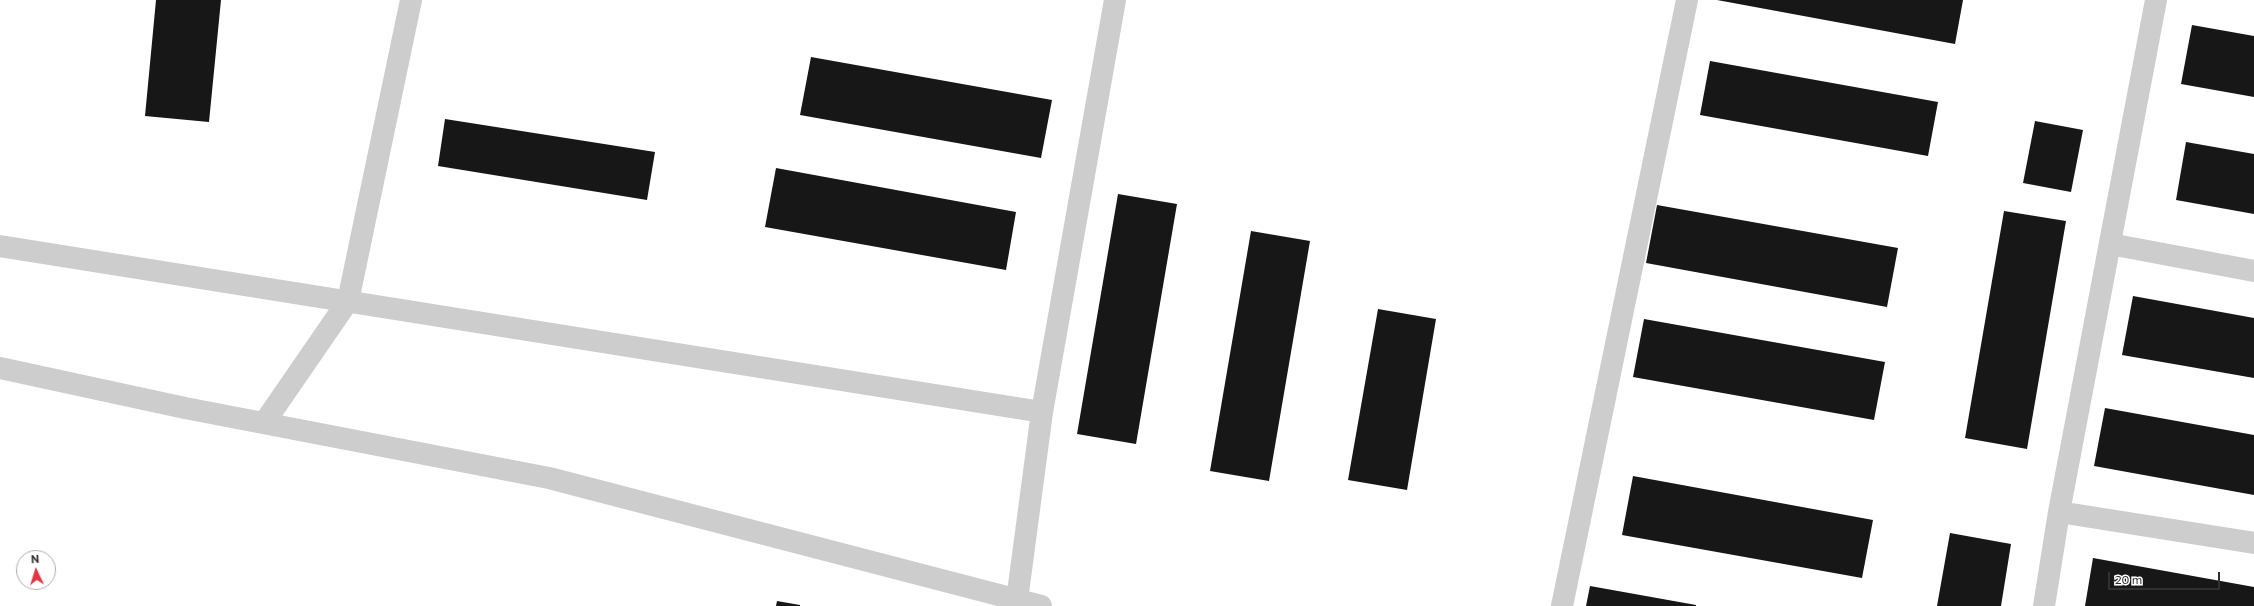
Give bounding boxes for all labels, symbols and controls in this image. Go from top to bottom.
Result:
north arrow [16,550,56,590]
text: N [31,552,40,565]
scale bar [2110,564,2222,590]
text: 20 m [2115,572,2142,586]

